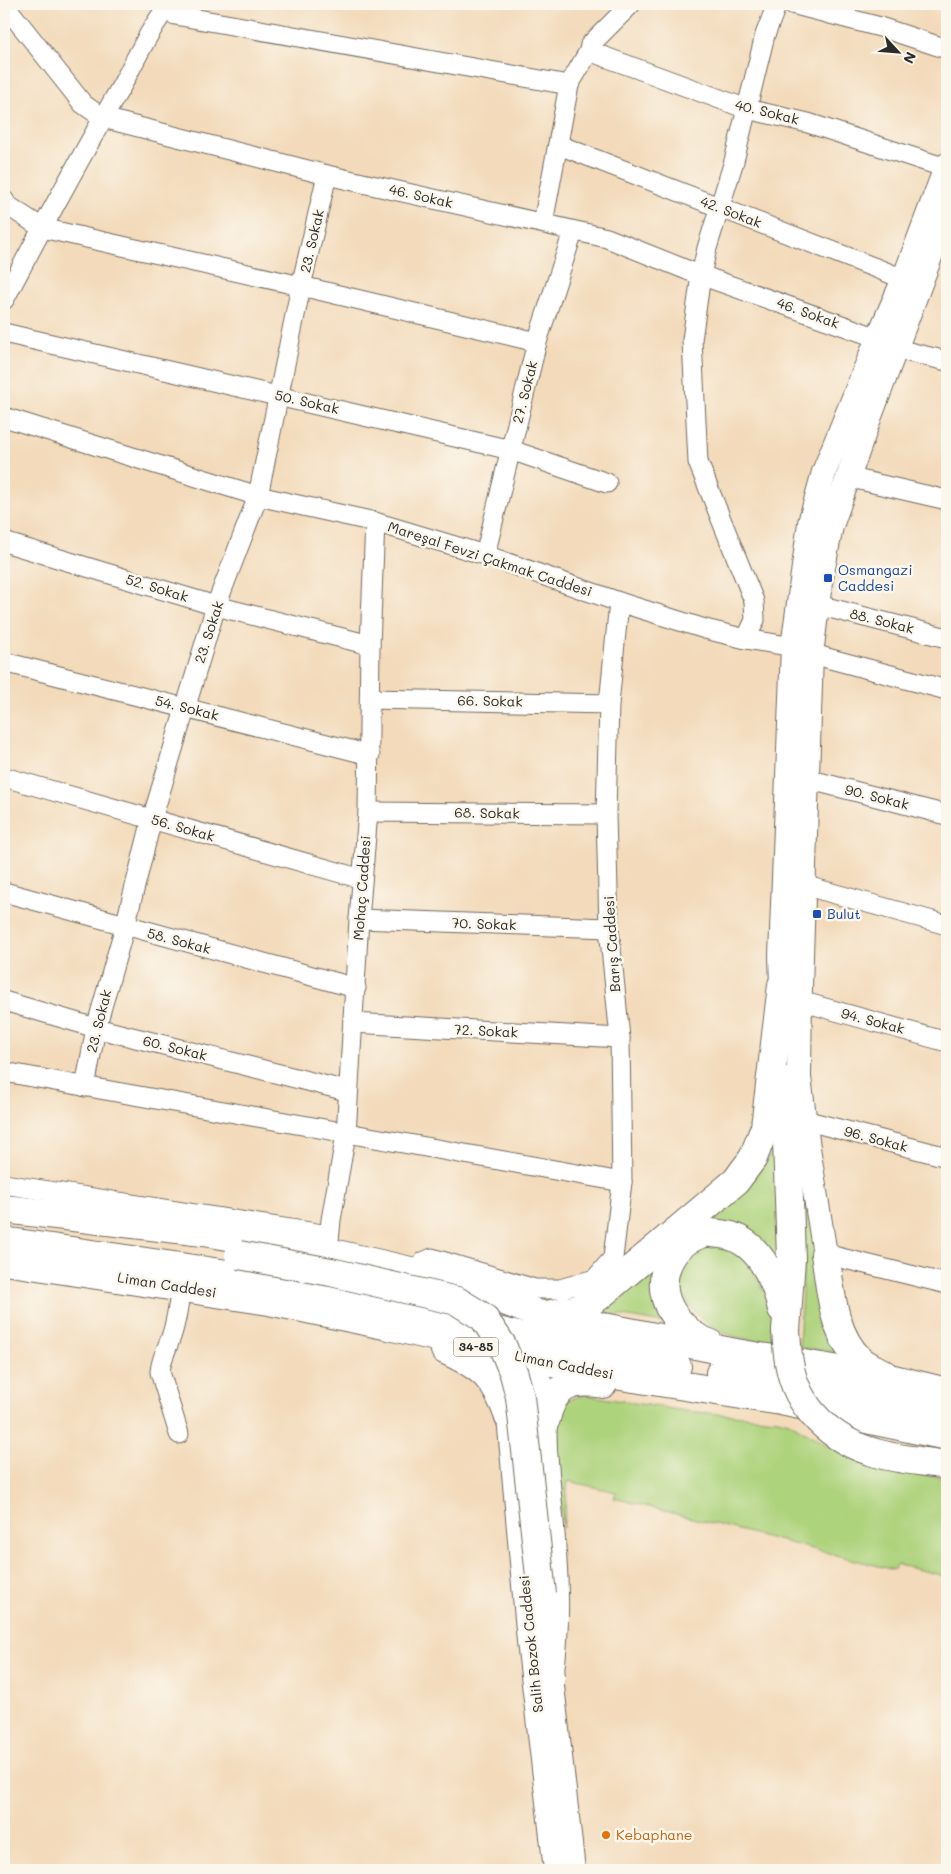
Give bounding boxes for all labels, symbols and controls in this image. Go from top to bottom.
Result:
north arrow [874,28,924,78]
text: N [899,49,921,67]
street label: 40. Sokak [733,94,801,129]
street label: 46. Sokak [387,179,455,212]
street label: 42. Sokak [698,191,765,232]
street label: 23. Sokak [295,207,328,274]
street label: 46. Sokak [774,292,842,333]
street label: 27. Sokak [508,359,541,425]
street label: 50. Sokak [273,385,341,418]
street label: Mareşal Fevzi Çakmak Caddesi [386,516,595,601]
place label: Osmangazi Caddesi [838,560,912,595]
street label: 52. Sokak [124,569,191,606]
marker: Osmangazi Caddesi [822,572,834,584]
street label: 23. Sokak [190,598,228,665]
street label: 88. Sokak [848,603,916,638]
street label: 54. Sokak [153,690,221,725]
street label: 66. Sokak [457,690,523,711]
street label: 90. Sokak [843,779,911,814]
street label: 68. Sokak [454,802,520,823]
street label: 56. Sokak [149,809,217,846]
street label: Mohaç Caddesi [348,835,375,941]
street label: Barış Caddesi [599,895,624,993]
place label: Bulut [827,904,861,923]
marker: Bulut [811,908,823,920]
street label: 70. Sokak [451,913,517,934]
street label: 58. Sokak [145,923,213,958]
street label: 23. Sokak [82,987,116,1054]
street label: 94. Sokak [839,1003,907,1038]
street label: 72. Sokak [454,1019,518,1042]
street label: 60. Sokak [141,1030,209,1065]
street label: 96. Sokak [842,1121,910,1156]
street label: Liman Caddesi [116,1267,218,1302]
road number: 34-85 [454,1338,498,1356]
street label: Liman Caddesi [513,1346,615,1383]
street label: Salih Bozok Caddesi [514,1574,547,1714]
place label: Kebaphane [616,1825,692,1844]
marker: Kebaphane [600,1829,612,1841]

